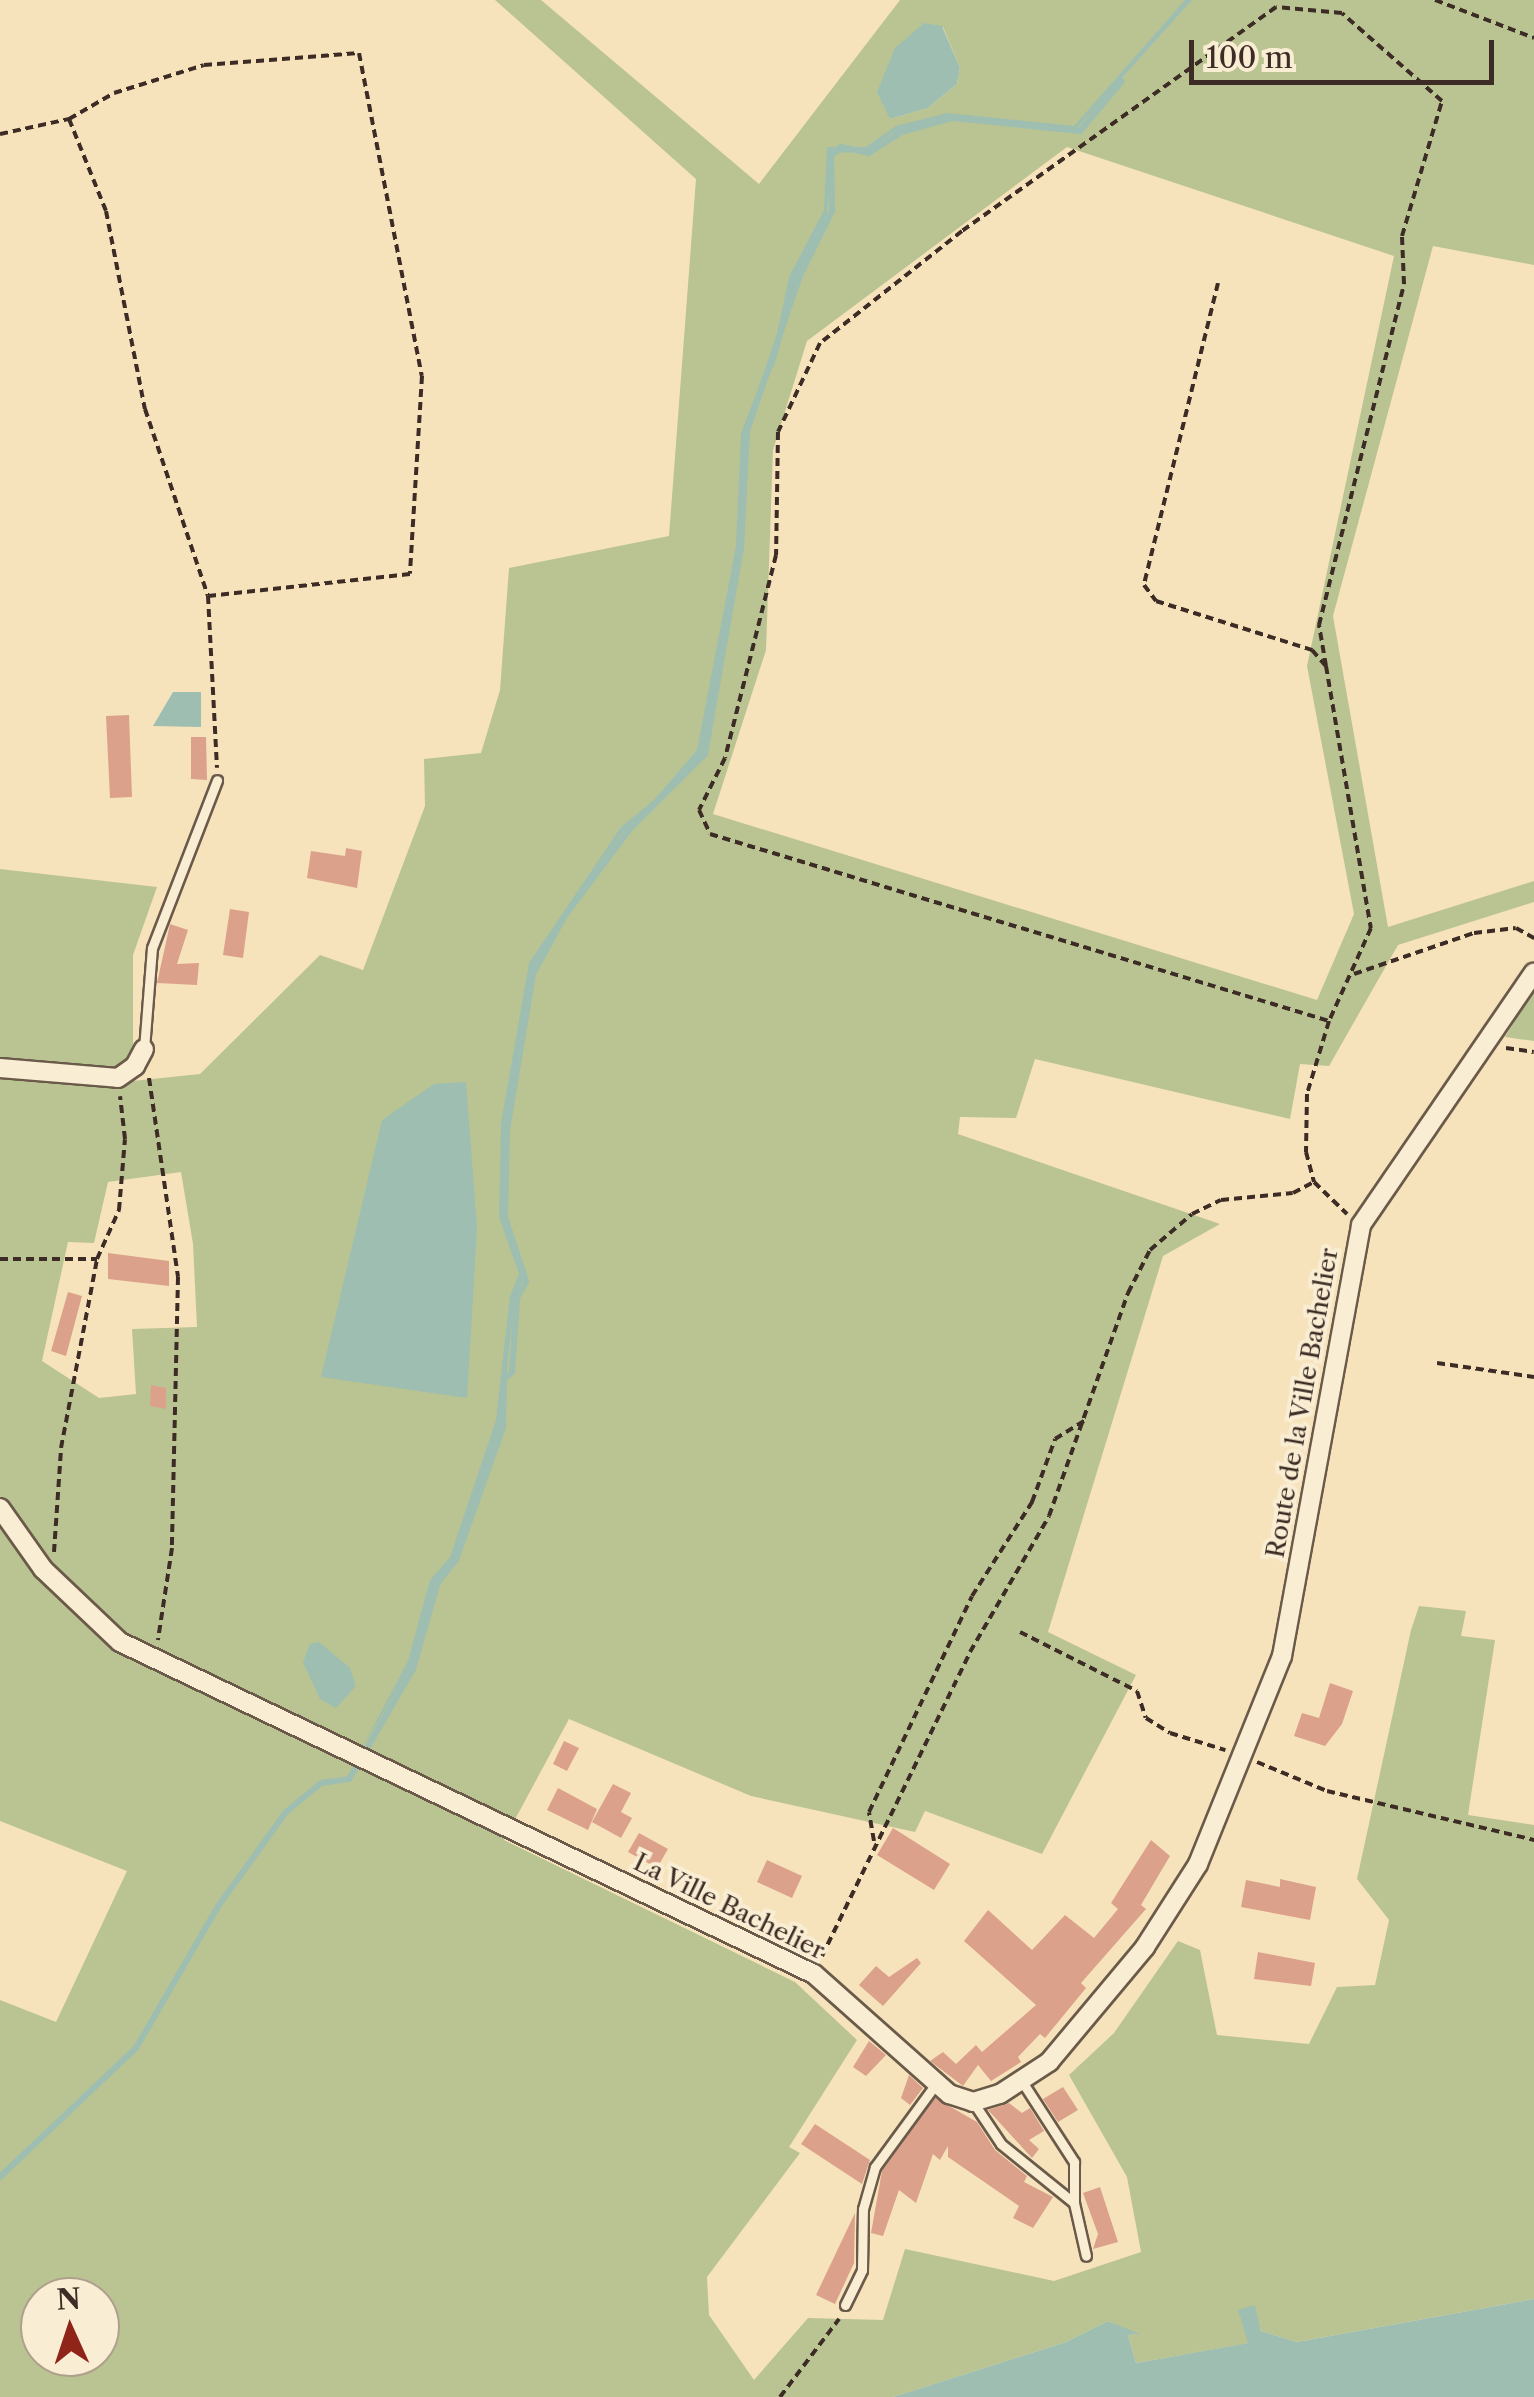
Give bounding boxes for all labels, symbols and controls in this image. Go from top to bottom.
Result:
scale bar [1194,20,1499,82]
text: 100 m [1206,39,1293,76]
street label: Route de la Ville Bachelier [1261,1245,1345,1561]
street label: La Ville Bachelier [628,1847,830,1967]
north arrow [20,2277,120,2377]
text: N [55,2281,82,2317]

